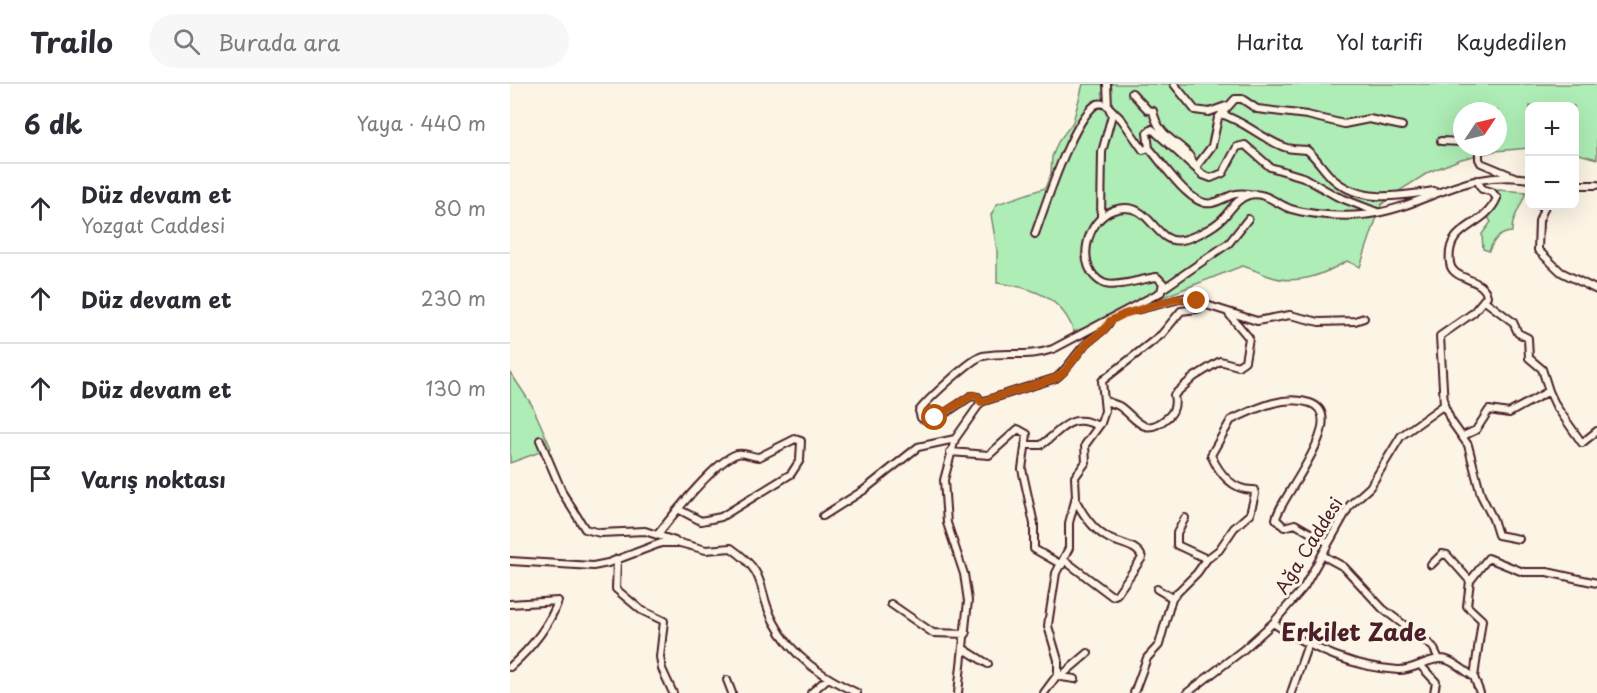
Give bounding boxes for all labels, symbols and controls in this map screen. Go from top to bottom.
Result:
search box [149,14,569,68]
text: Trailo [30,20,113,63]
icon: search [170,25,203,58]
text: Burada ara [218,25,340,58]
text: Harita [1236,25,1303,57]
text: Yol tarifi [1336,25,1423,57]
text: Kaydedilen [1456,25,1567,57]
north arrow [1453,102,1507,156]
map controls [1525,102,1579,210]
button: + [1525,102,1579,156]
text: 6 dk [24,104,82,143]
text: Yaya · 440 m [356,108,486,138]
button: − [1525,156,1579,210]
text: Düz devam et [81,177,232,210]
icon: ahead [24,192,57,225]
text: 80 m [434,193,486,223]
text: Yozgat Caddesi [81,210,225,240]
icon: ahead [24,282,57,315]
text: Düz devam et [81,282,232,315]
text: 230 m [421,283,486,313]
route end [1183,287,1209,313]
icon: ahead [24,372,57,405]
text: Düz devam et [81,372,232,405]
text: 130 m [426,373,486,403]
route start [921,404,947,430]
icon: arrive [24,462,57,495]
text: Varış noktası [81,462,226,495]
street label: Ağa Caddesi [1268,491,1348,599]
district label: Erkilet Zade [1281,613,1427,649]

